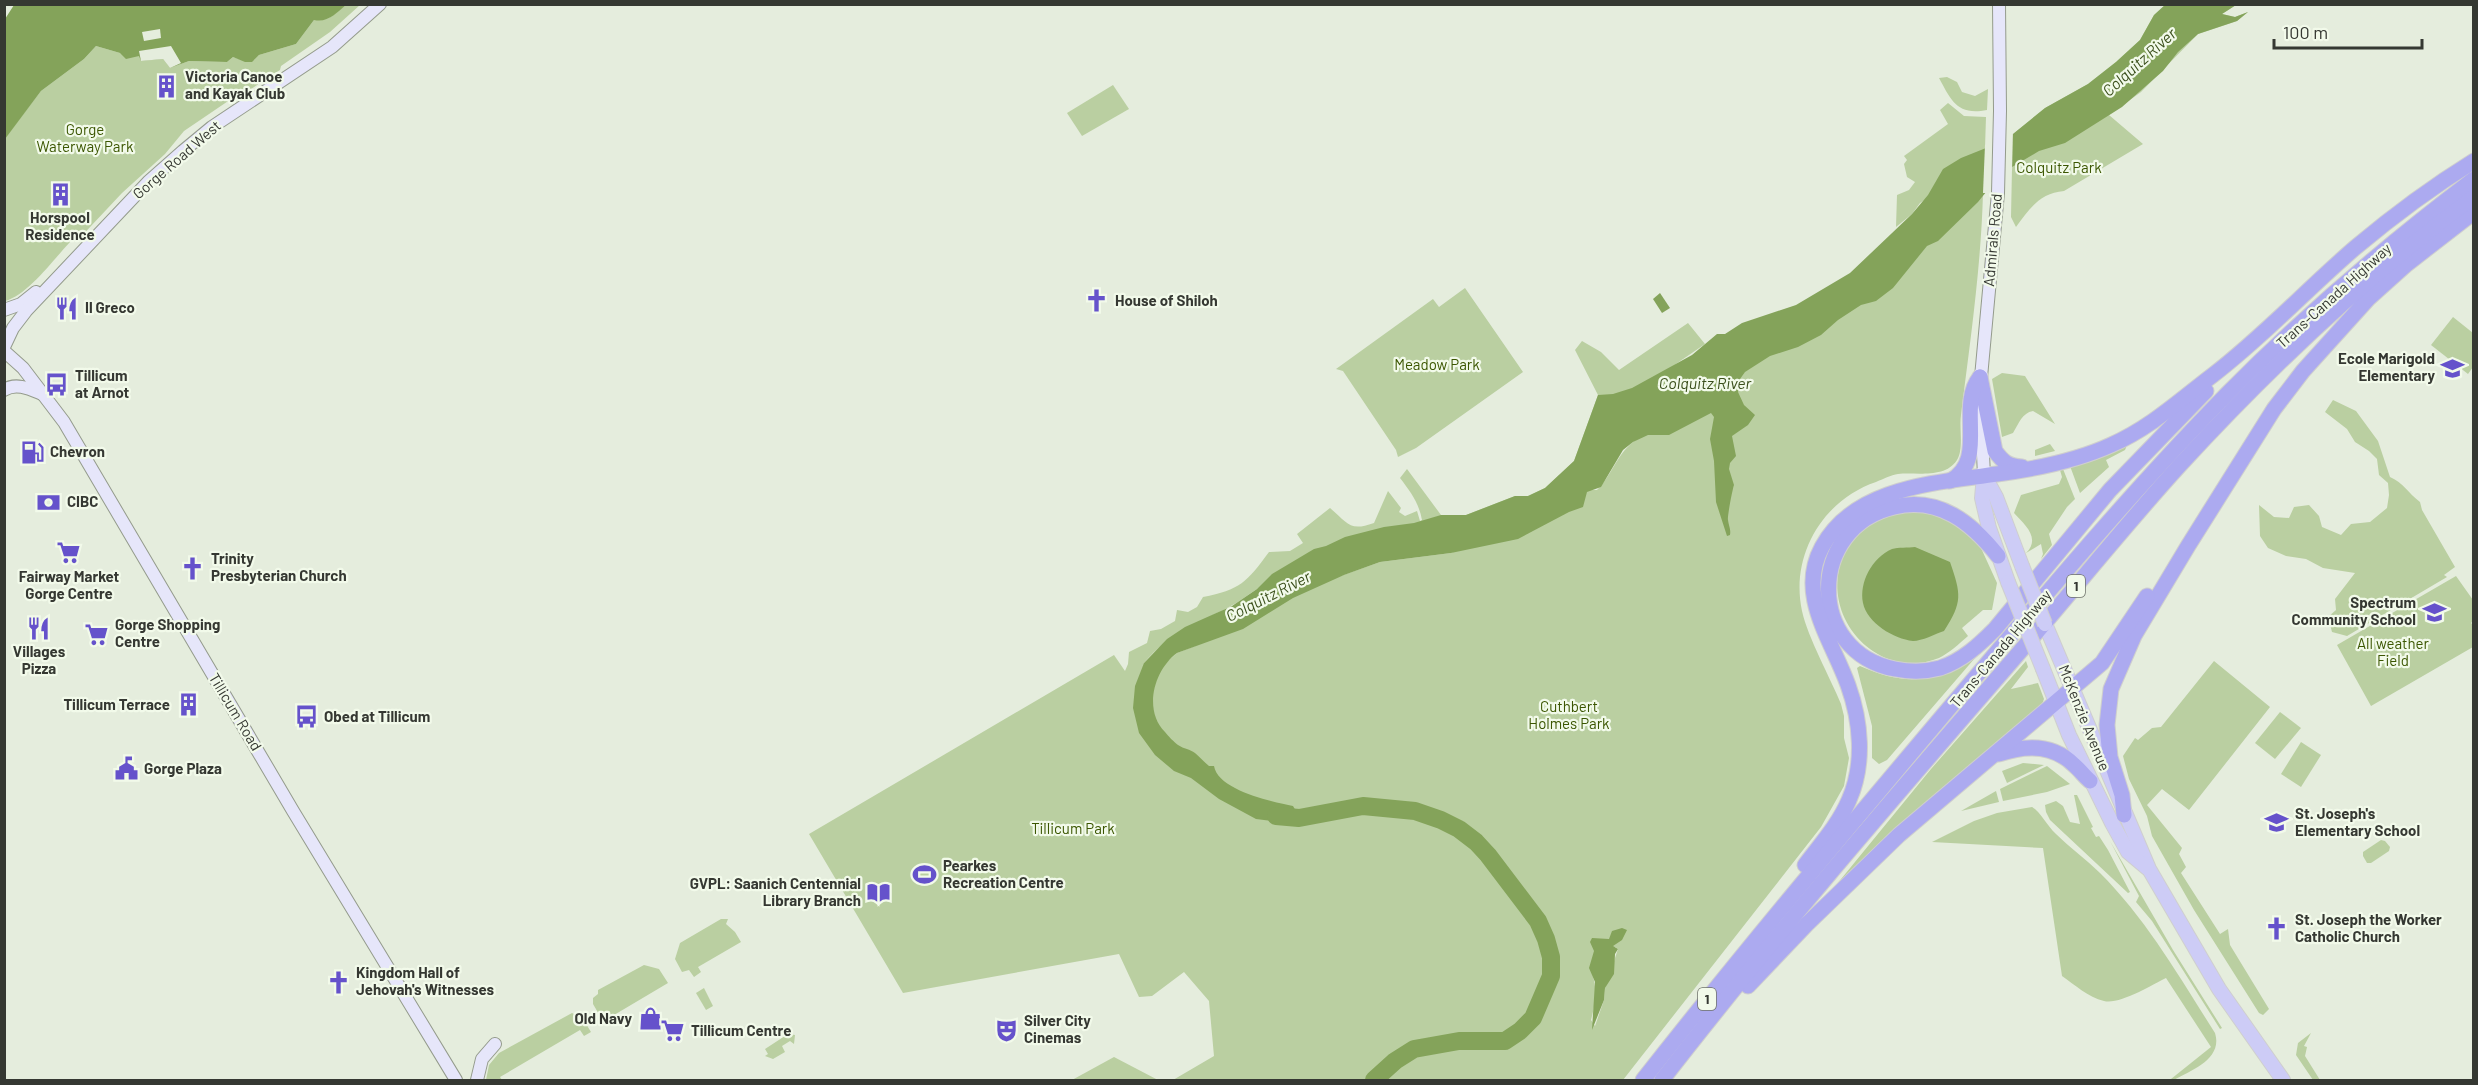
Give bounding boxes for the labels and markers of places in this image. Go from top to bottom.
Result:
place label: Victoria Canoe and Kayak Club [185,67,285,102]
building icon: Victoria Canoe and Kayak Club [154,73,180,99]
building icon: Horspool Residence [47,181,73,207]
place label: Horspool Residence [25,208,95,243]
church icon: House of Shiloh [1084,288,1110,314]
place label: House of Shiloh [1115,291,1218,309]
restaurant icon: Il Greco [54,295,80,321]
place label: Il Greco [85,298,135,316]
place label: Ecole Marigold Elementary [2338,349,2435,384]
school or university icon: Ecole Marigold Elementary [2440,355,2466,381]
place label: Tillicum at Arnot [75,366,130,401]
bus stop icon: Tillicum at Arnot [44,372,70,398]
fuel station icon: Chevron [19,439,45,465]
place label: Chevron [50,442,105,460]
bank icon: CIBC [36,489,62,515]
place label: CIBC [67,492,98,510]
supermarket icon: Fairway Market Gorge Centre [56,540,82,566]
place label: Trinity Presbyterian Church [211,549,347,584]
church icon: Trinity Presbyterian Church [180,555,206,581]
place label: Fairway Market Gorge Centre [19,567,119,602]
place label: Spectrum Community School [2292,593,2416,628]
school or university icon: Spectrum Community School [2421,599,2447,625]
restaurant icon: Villages Pizza [26,615,52,641]
place label: Gorge Shopping Centre [115,615,220,650]
supermarket icon: Gorge Shopping Centre [84,621,110,647]
place label: Villages Pizza [13,642,66,677]
building icon: Tillicum Terrace [175,692,201,718]
place label: Tillicum Terrace [63,695,170,713]
bus stop icon: Obed at Tillicum [293,704,319,730]
place label: Obed at Tillicum [324,707,430,725]
public building icon: Gorge Plaza [113,756,139,782]
place label: Gorge Plaza [144,759,222,777]
place label: St. Joseph's Elementary School [2295,804,2420,839]
school or university icon: St. Joseph's Elementary School [2264,810,2290,836]
place label: Pearkes Recreation Centre [943,856,1064,891]
sports icon: Pearkes Recreation Centre [912,862,938,888]
place label: GVPL: Saanich Centennial Library Branch [690,874,861,909]
library icon: GVPL: Saanich Centennial Library Branch [866,880,892,906]
place label: St. Joseph the Worker Catholic Church [2295,910,2442,945]
church icon: St. Joseph the Worker Catholic Church [2264,916,2290,942]
place label: Kingdom Hall of Jehovah's Witnesses [356,963,495,998]
church icon: Kingdom Hall of Jehovah's Witnesses [325,969,351,995]
shop icon: Old Navy [637,1006,663,1032]
place label: Old Navy [574,1009,632,1027]
place label: Silver City Cinemas [1024,1011,1091,1046]
theatre icon: Silver City Cinemas [993,1017,1019,1043]
supermarket icon: Tillicum Centre [660,1018,686,1044]
place label: Tillicum Centre [691,1021,791,1039]

